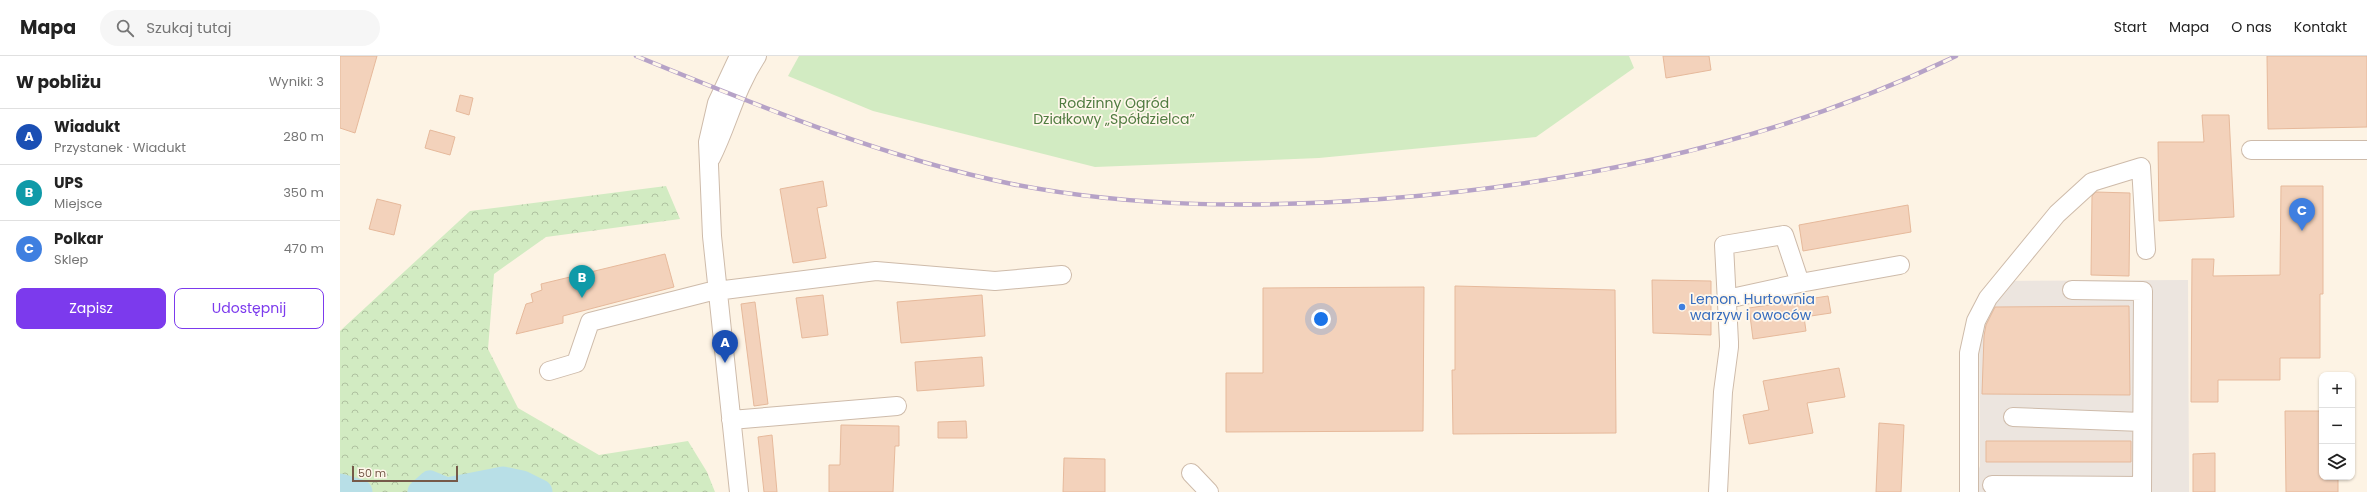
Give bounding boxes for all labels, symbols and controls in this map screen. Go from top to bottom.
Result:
search box [100,10,380,46]
text: Mapa [20,14,76,41]
icon: search [114,17,136,39]
text: Szukaj tutaj [146,17,231,38]
text: Start [2114,17,2147,37]
text: Mapa [2169,17,2209,37]
text: O nas [2231,17,2272,37]
text: Kontakt [2294,17,2347,37]
text: W pobliżu [16,70,101,94]
text: Wyniki: 3 [269,72,324,91]
park label: Rodzinny Ogród Działkowy „Spółdzielca” [1033,93,1195,129]
text: Wiadukt [54,116,120,137]
text: A [24,127,34,146]
text: 280 m [283,127,324,146]
text: Przystanek · Wiadukt [54,138,186,157]
text: UPS [54,172,83,193]
text: B [25,183,33,202]
text: 350 m [283,183,324,202]
text: Miejsce [54,194,102,213]
pin: C [2289,198,2315,231]
text: Polkar [54,228,103,249]
text: C [24,239,34,258]
text: 470 m [284,239,324,258]
text: Sklep [54,250,88,269]
pin: B [569,265,595,298]
button: Zapisz [16,288,166,329]
button: Udostępnij [174,288,324,329]
place label: Lemon. Hurtownia warzyw i owoców [1690,289,1815,325]
marker: Lemon. Hurtownia warzyw i owoców [1677,302,1687,312]
your location [1311,309,1331,329]
pin: A [712,330,738,363]
map controls [2319,372,2355,480]
button: + [2319,372,2355,408]
button: − [2319,408,2355,444]
button: layers [2319,444,2355,480]
scale bar [352,464,458,483]
text: 50 m [358,465,386,481]

